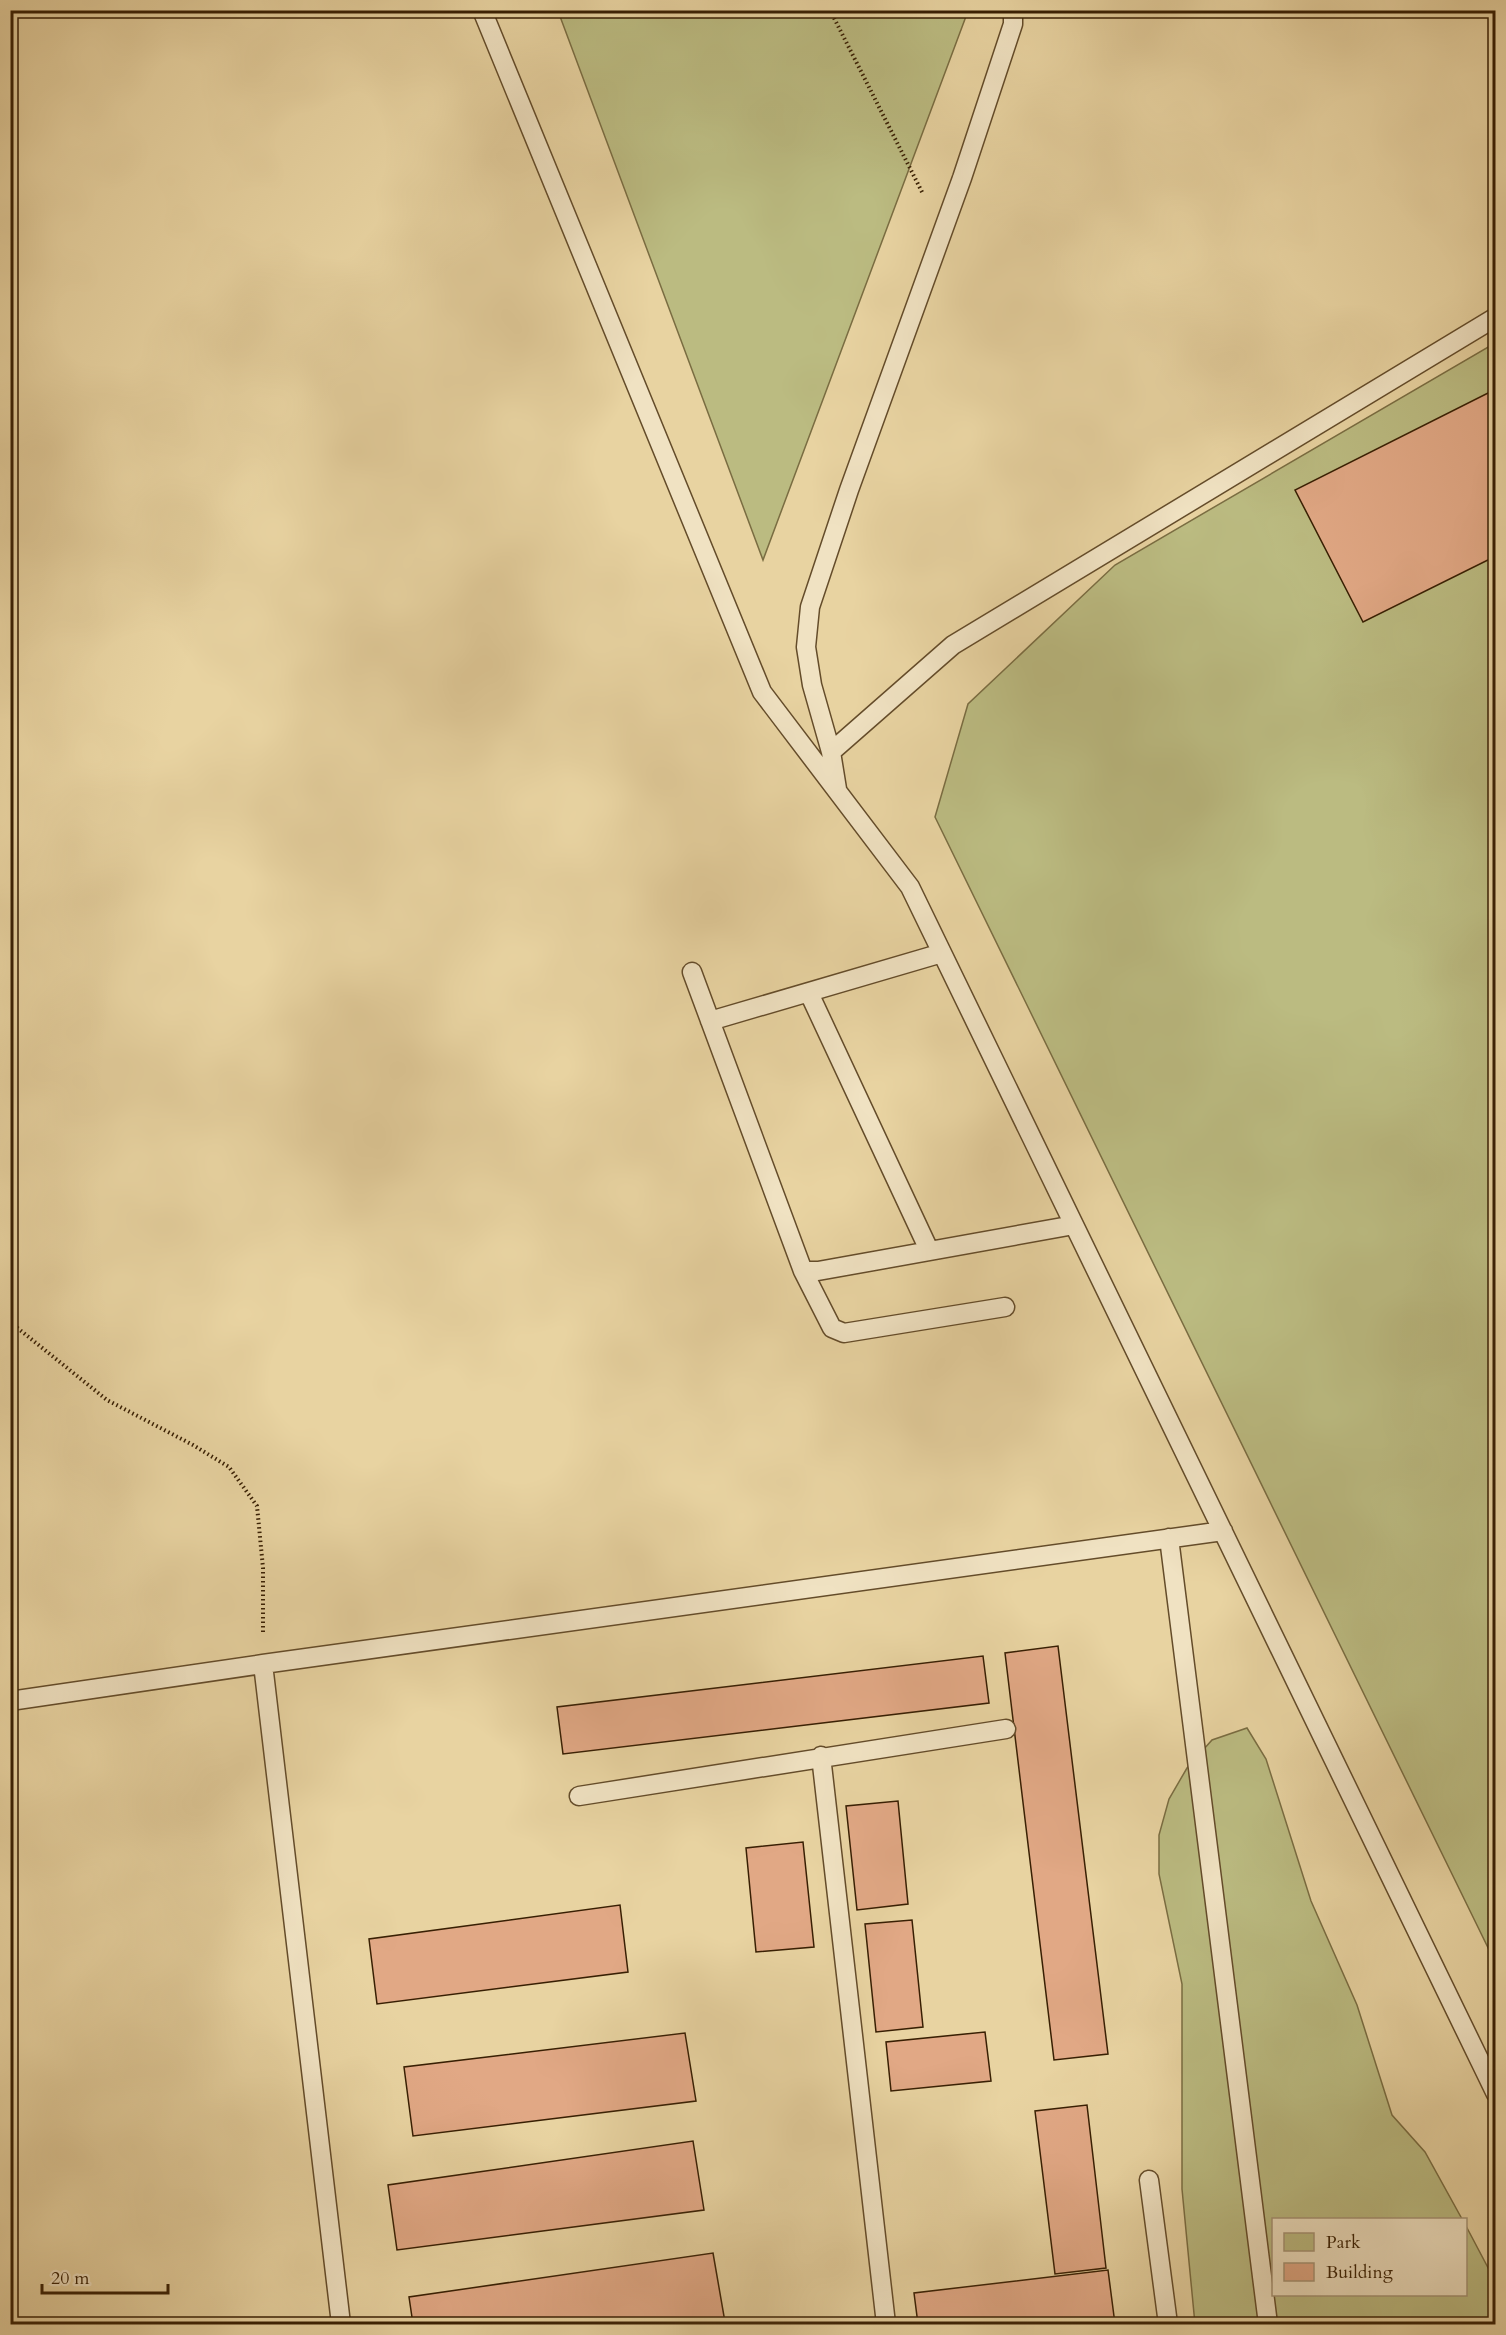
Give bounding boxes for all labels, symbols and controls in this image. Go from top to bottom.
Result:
legend [1272,2218,1467,2296]
text: Park [1326,2230,1361,2255]
scale bar [42,2257,168,2295]
text: Building [1326,2260,1394,2285]
text: 20 m [51,2266,90,2291]

